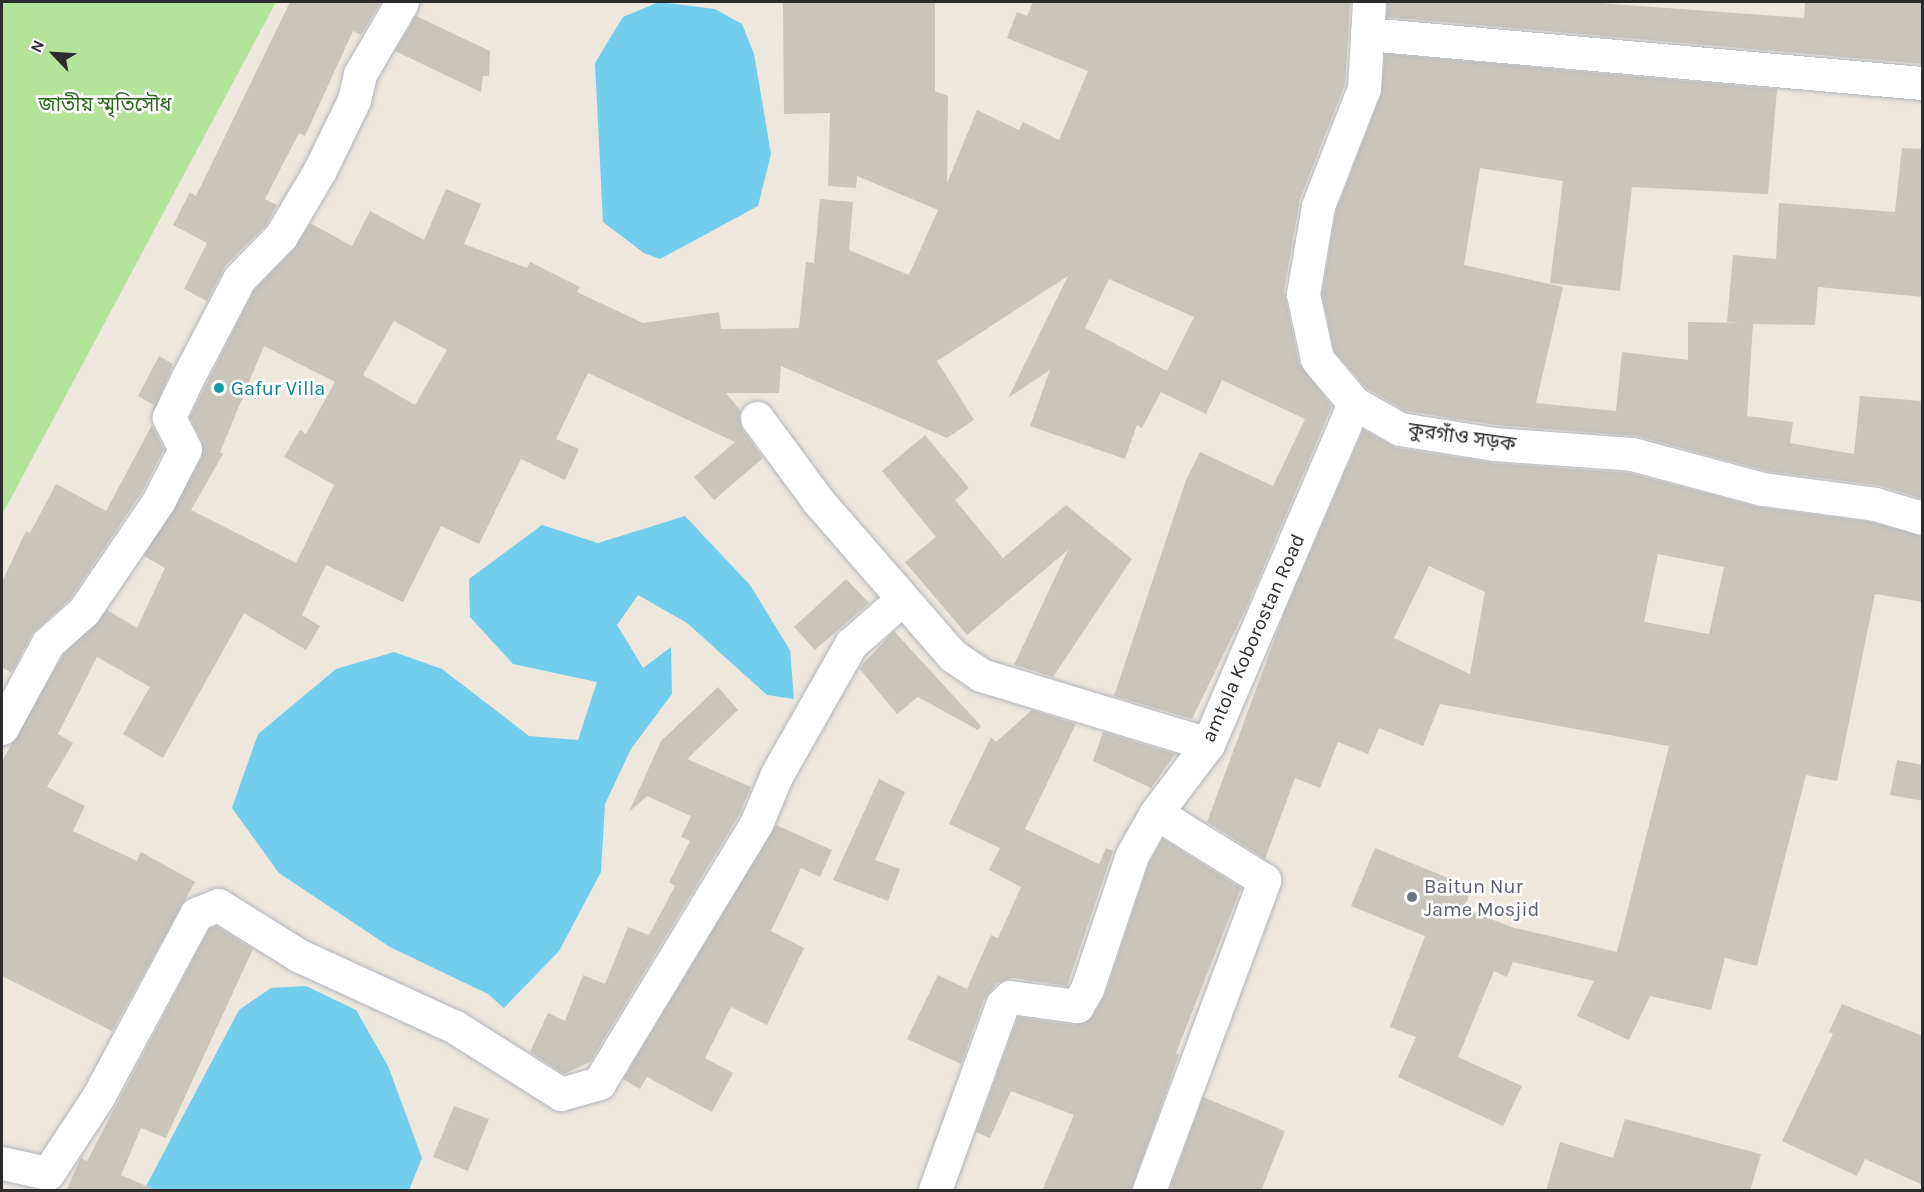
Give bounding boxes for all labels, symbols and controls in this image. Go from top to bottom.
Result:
north arrow [24,24,84,84]
text: N [26,37,48,55]
park label: জাতীয় স্মৃতিসৌধ [38,92,172,116]
place label: Gafur Villa [231,376,325,400]
marker: Gafur Villa [212,381,226,395]
street label: কুরগাঁও সড়ক [1407,418,1517,456]
street label: amtola Koborostan Road [1196,530,1310,746]
place label: Baitun Nur Jame Mosjid [1424,874,1539,921]
marker: Baitun Nur Jame Mosjid [1405,890,1419,904]

